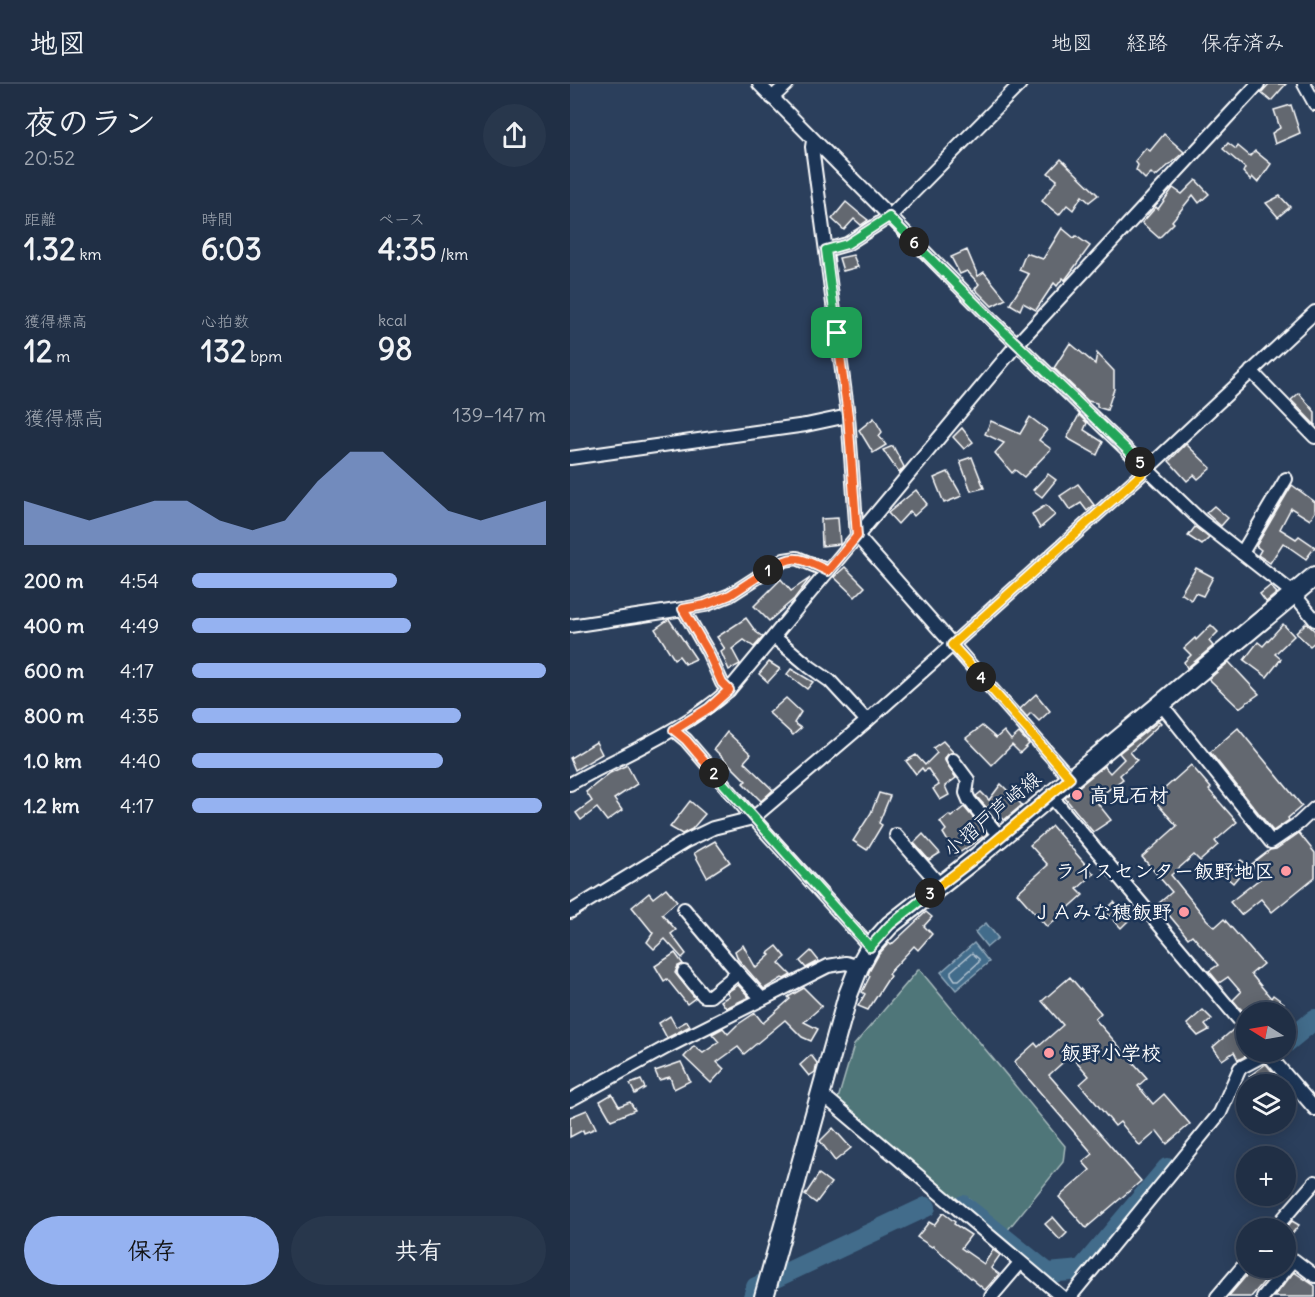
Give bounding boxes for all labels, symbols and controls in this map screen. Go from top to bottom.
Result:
text: 地図 [30,25,86,61]
text: 地図 [1051,29,1093,56]
text: 経路 [1126,29,1168,56]
text: 保存済み [1201,29,1285,56]
text: 夜のラン [24,101,156,143]
button: share [483,104,546,167]
text: 20:52 [24,145,75,170]
text: 距離 [24,209,56,229]
text: 時間 [201,209,233,229]
text: ペース [378,209,425,229]
pin: 6 [899,227,929,257]
text: 1.32 [24,230,76,268]
text: 6:03 [201,230,262,268]
text: 4:35 [378,230,436,268]
text: 6 [909,232,919,252]
text: km [76,244,102,264]
text: /km [436,244,468,264]
pin [811,307,862,358]
text: kcal [378,310,407,330]
text: 獲得標高 [24,311,88,331]
text: 心拍数 [201,311,249,331]
icon: arrive [820,316,853,349]
text: 98 [378,330,413,368]
text: 12 [24,332,52,370]
text: 132 [201,332,246,370]
text: m [52,346,70,366]
text: bpm [246,346,282,366]
text: 139–147 m [452,402,546,427]
text: 獲得標高 [24,405,104,430]
pin: 5 [1125,447,1155,477]
text: 5 [1135,452,1145,472]
pin: 1 [753,555,783,585]
text: 1 [765,560,771,580]
text: 200 m [24,568,84,593]
text: 4:54 [120,568,159,593]
text: 400 m [24,613,84,638]
text: 4:49 [120,613,159,638]
text: 600 m [24,658,84,683]
text: 4:17 [120,658,154,683]
pin: 4 [966,662,996,692]
text: 4 [976,667,986,687]
text: 800 m [24,703,84,728]
text: 4:35 [120,703,159,728]
text: 1.0 km [24,748,82,773]
text: 4:40 [120,748,161,773]
pin: 2 [699,758,729,788]
text: 2 [710,763,718,783]
street label: 小摺戸芦崎線 [938,765,1046,862]
place label: 高見石材 [1089,782,1169,807]
marker: 高見石材 [1070,788,1084,802]
text: 1.2 km [24,793,80,818]
text: 4:17 [120,793,154,818]
place label: ライスセンター飯野地区 [1055,858,1274,883]
marker: ライスセンター飯野地区 [1279,864,1293,878]
pin: 3 [915,878,945,908]
text: 3 [925,883,935,903]
place label: ＪＡみな穂飯野 [1032,899,1172,924]
marker: ＪＡみな穂飯野 [1177,905,1191,919]
north arrow [1236,1002,1296,1062]
map controls [1236,1002,1296,1278]
place label: 飯野小学校 [1061,1040,1161,1065]
marker: 飯野小学校 [1042,1046,1056,1060]
button: layers [1236,1074,1296,1134]
button: + [1236,1146,1296,1206]
button: 保存 [24,1216,279,1285]
button: 共有 [291,1216,546,1285]
button: − [1236,1218,1296,1278]

